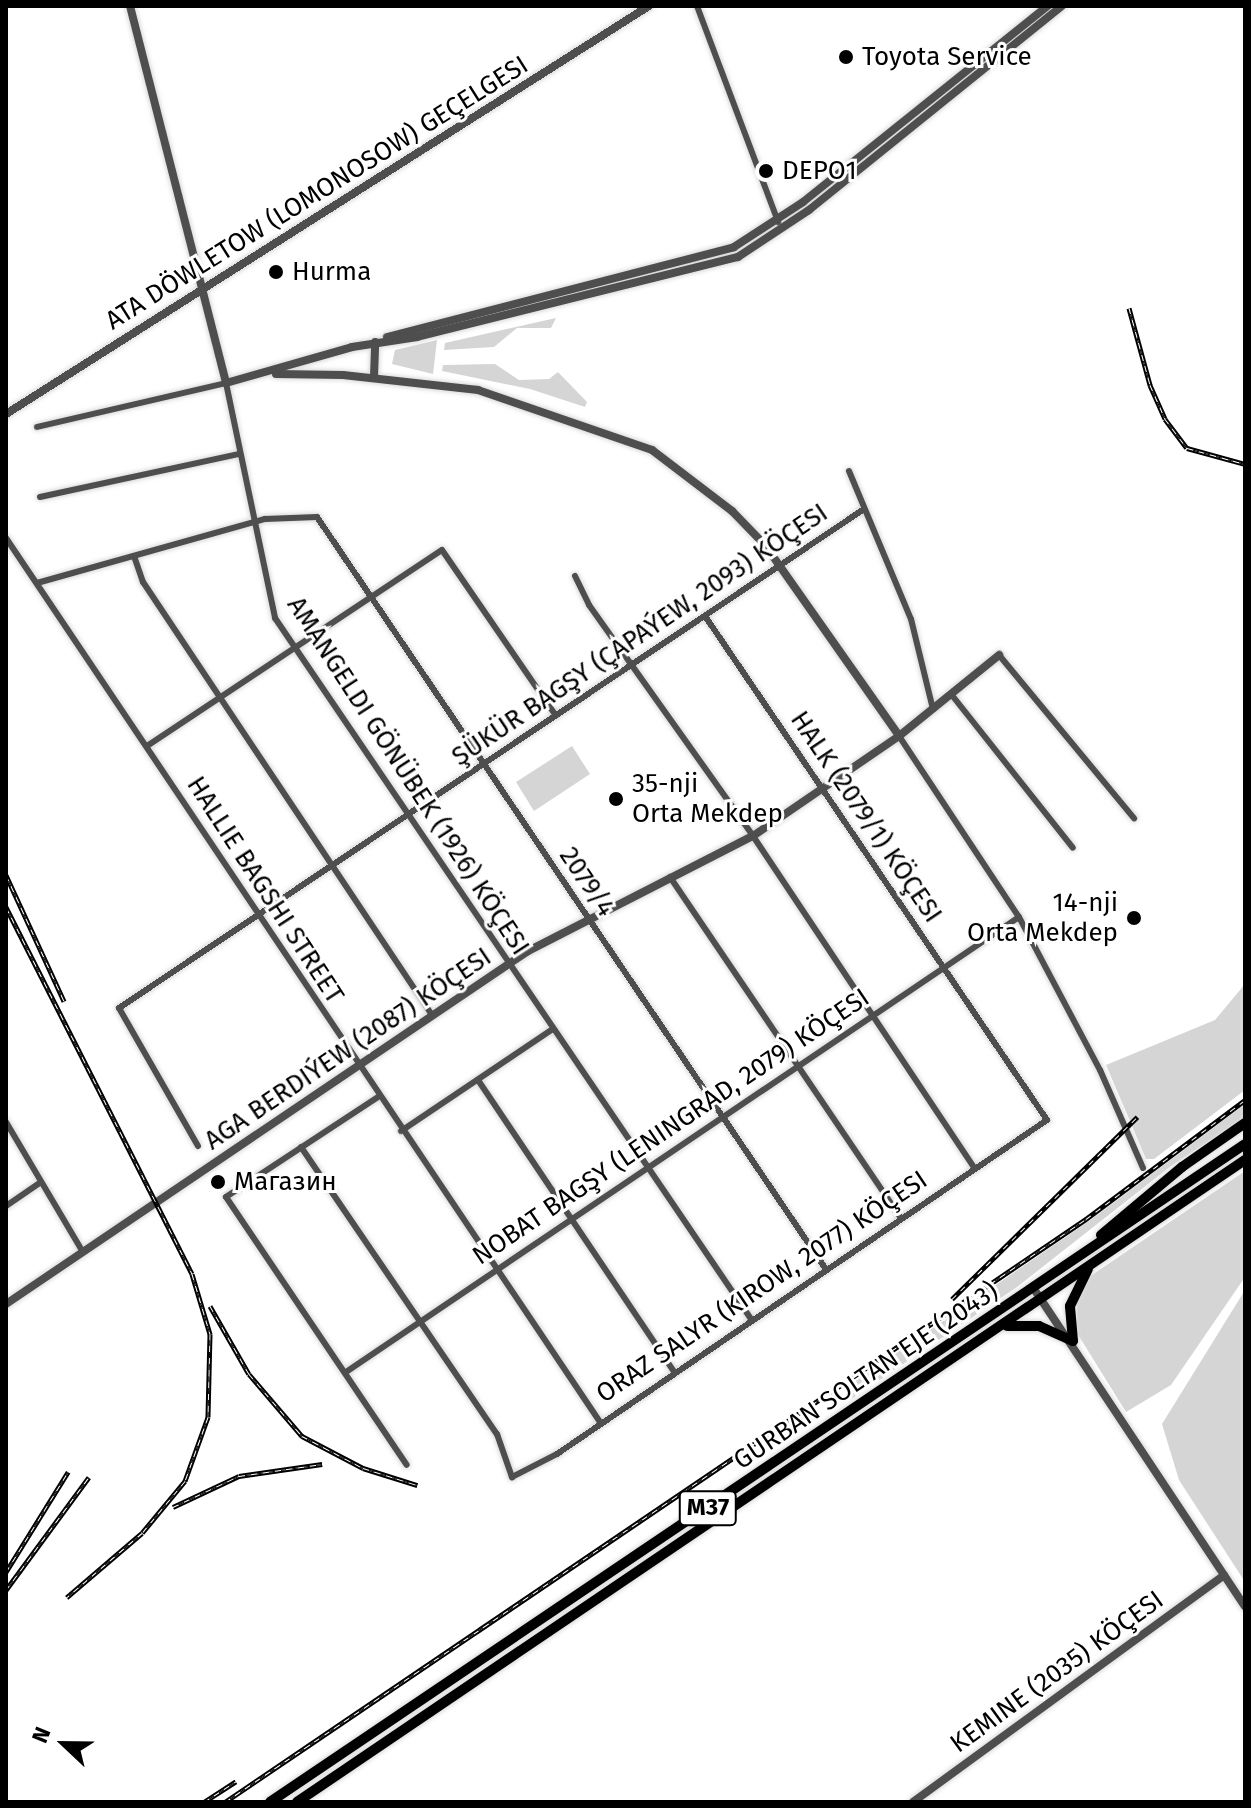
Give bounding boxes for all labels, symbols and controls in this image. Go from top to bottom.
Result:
place label: Toyota Service [862,41,1032,73]
marker: Toyota Service [837,48,855,66]
street label: ATA DÖWLETOW (LOMONOSOW) GEÇELGESI [100,49,534,337]
place label: DEPO1 [782,155,857,187]
marker: DEPO1 [757,162,775,180]
place label: Hurma [292,256,371,288]
marker: Hurma [267,263,285,281]
street label: ŞÜKÜR BAGŞY (ÇAPAÝEW, 2093) KÖÇESI [446,497,834,773]
street label: AMANGELDI GÖNÜBEK (1926) KÖÇESI [280,591,536,961]
street label: HALK (2079/1) KÖÇESI [784,705,948,929]
place label: 35-nji Orta Mekdep [632,768,783,830]
street label: HALLIE BAGSHI STREET [180,771,350,1009]
marker: 35-nji Orta Mekdep [607,790,625,808]
street label: 2079/4 [553,842,621,922]
place label: 14-nji Orta Mekdep [967,887,1118,948]
marker: 14-nji Orta Mekdep [1125,909,1143,927]
street label: AGA BERDIÝEW (2087) KÖÇESI [199,941,497,1157]
street label: NOBAT BAGŞY (LENINGRAD, 2079) KÖÇESI [467,982,875,1272]
street label: ORAZ SALYR (KIROW, 2077) KÖÇESI [591,1164,933,1410]
place label: Магазин [234,1166,337,1198]
marker: Магазин [209,1173,227,1191]
street label: GURBAN SOLTAN EJE (2043) [728,1276,1004,1476]
road number: M37 [678,1488,738,1528]
street label: KEMINE (2035) KÖÇESI [944,1584,1170,1760]
north arrow [24,1704,104,1784]
text: N [26,1723,57,1747]

